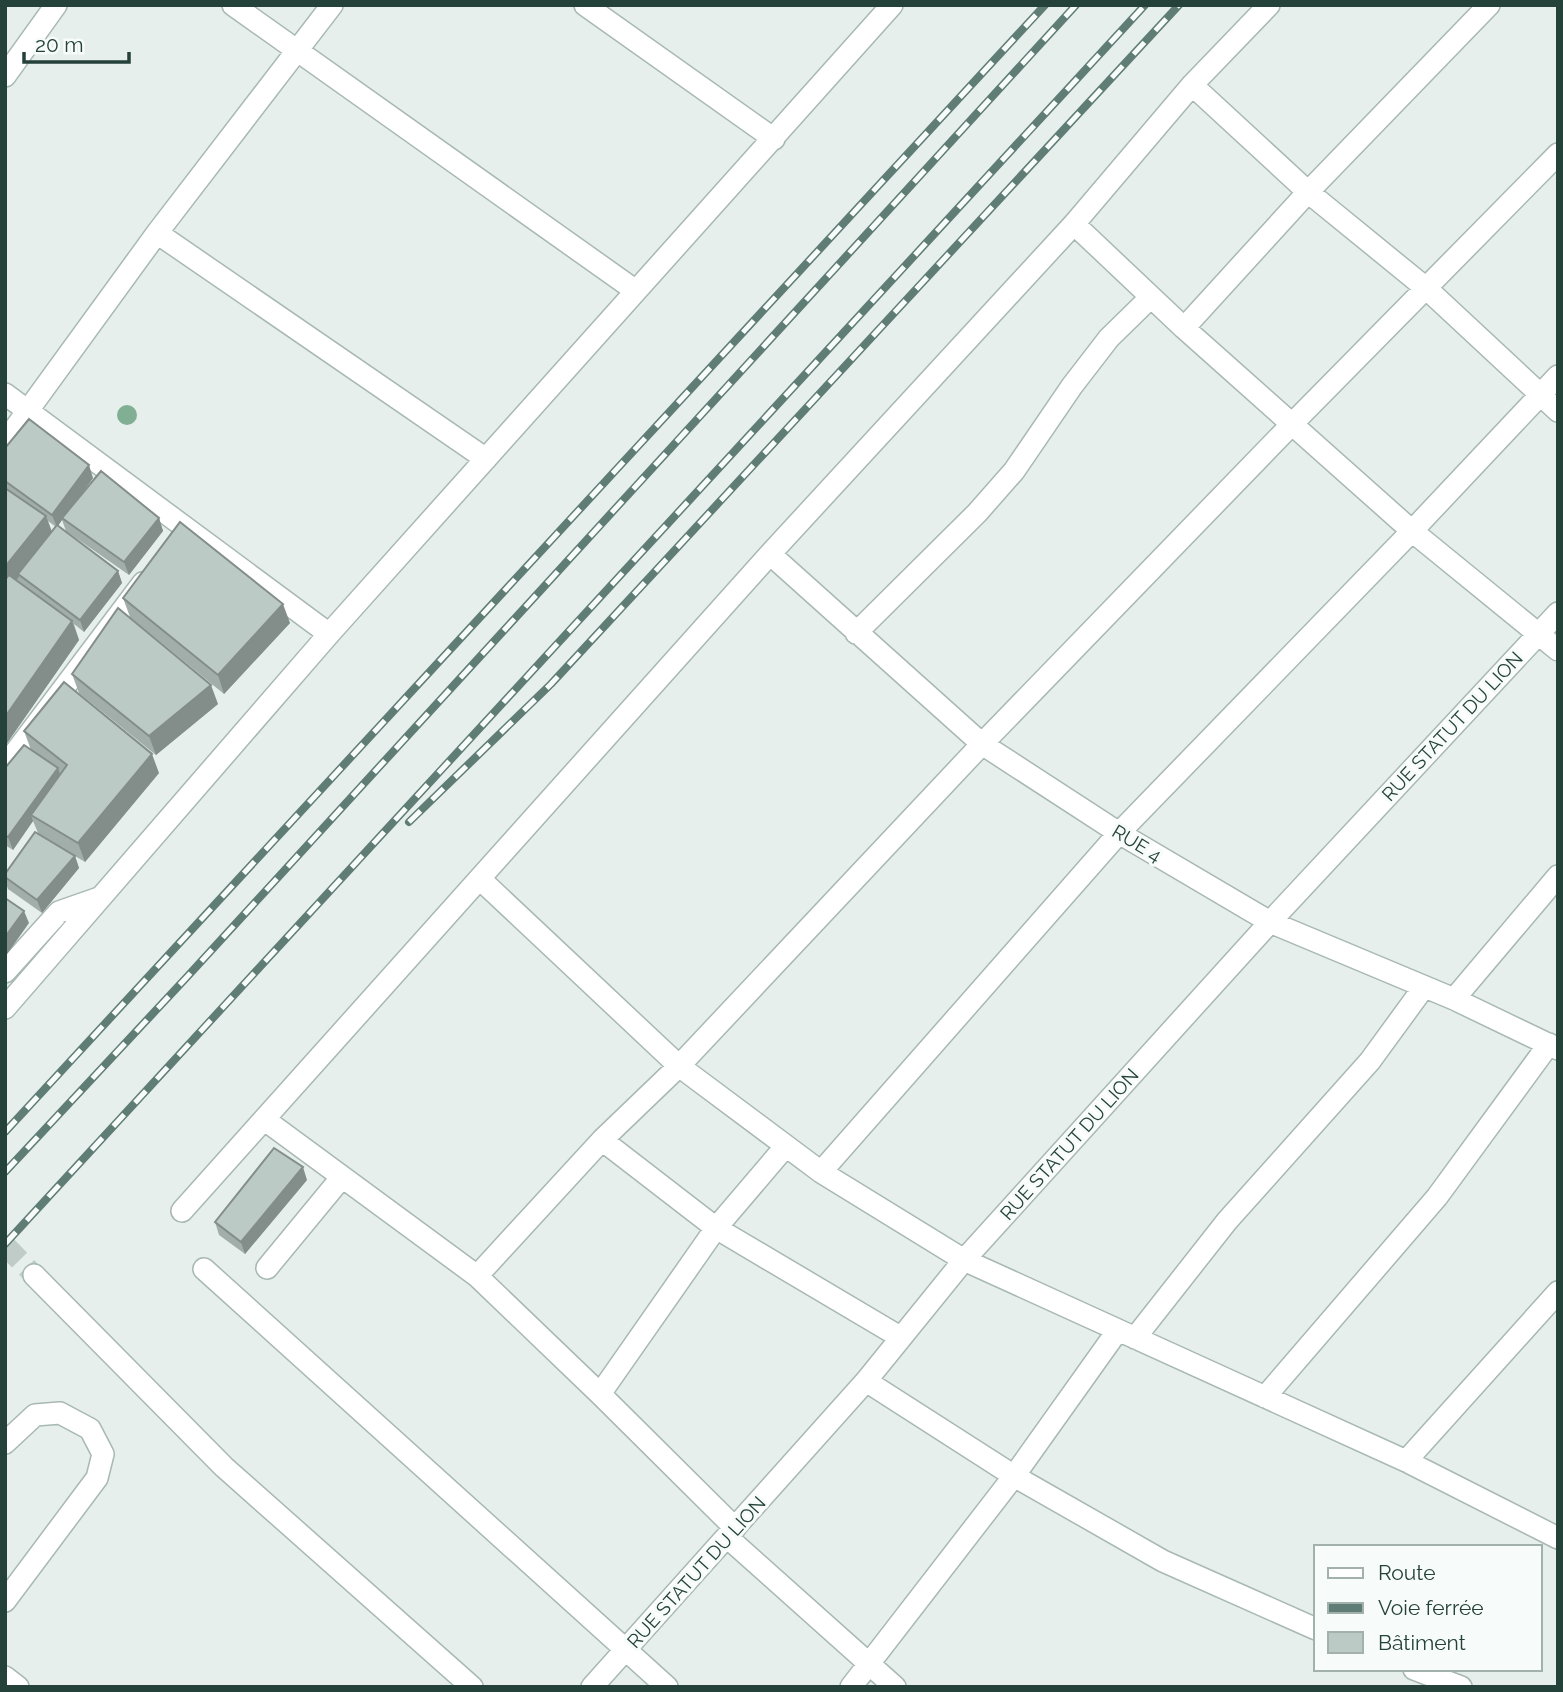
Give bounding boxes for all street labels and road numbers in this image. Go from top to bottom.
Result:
street label: RUE STATUT DU LION [1377,647,1527,805]
street label: RUE 4 [1108,820,1166,866]
street label: RUE STATUT DU LION [995,1064,1143,1224]
street label: RUE STATUT DU LION [622,1492,770,1652]

